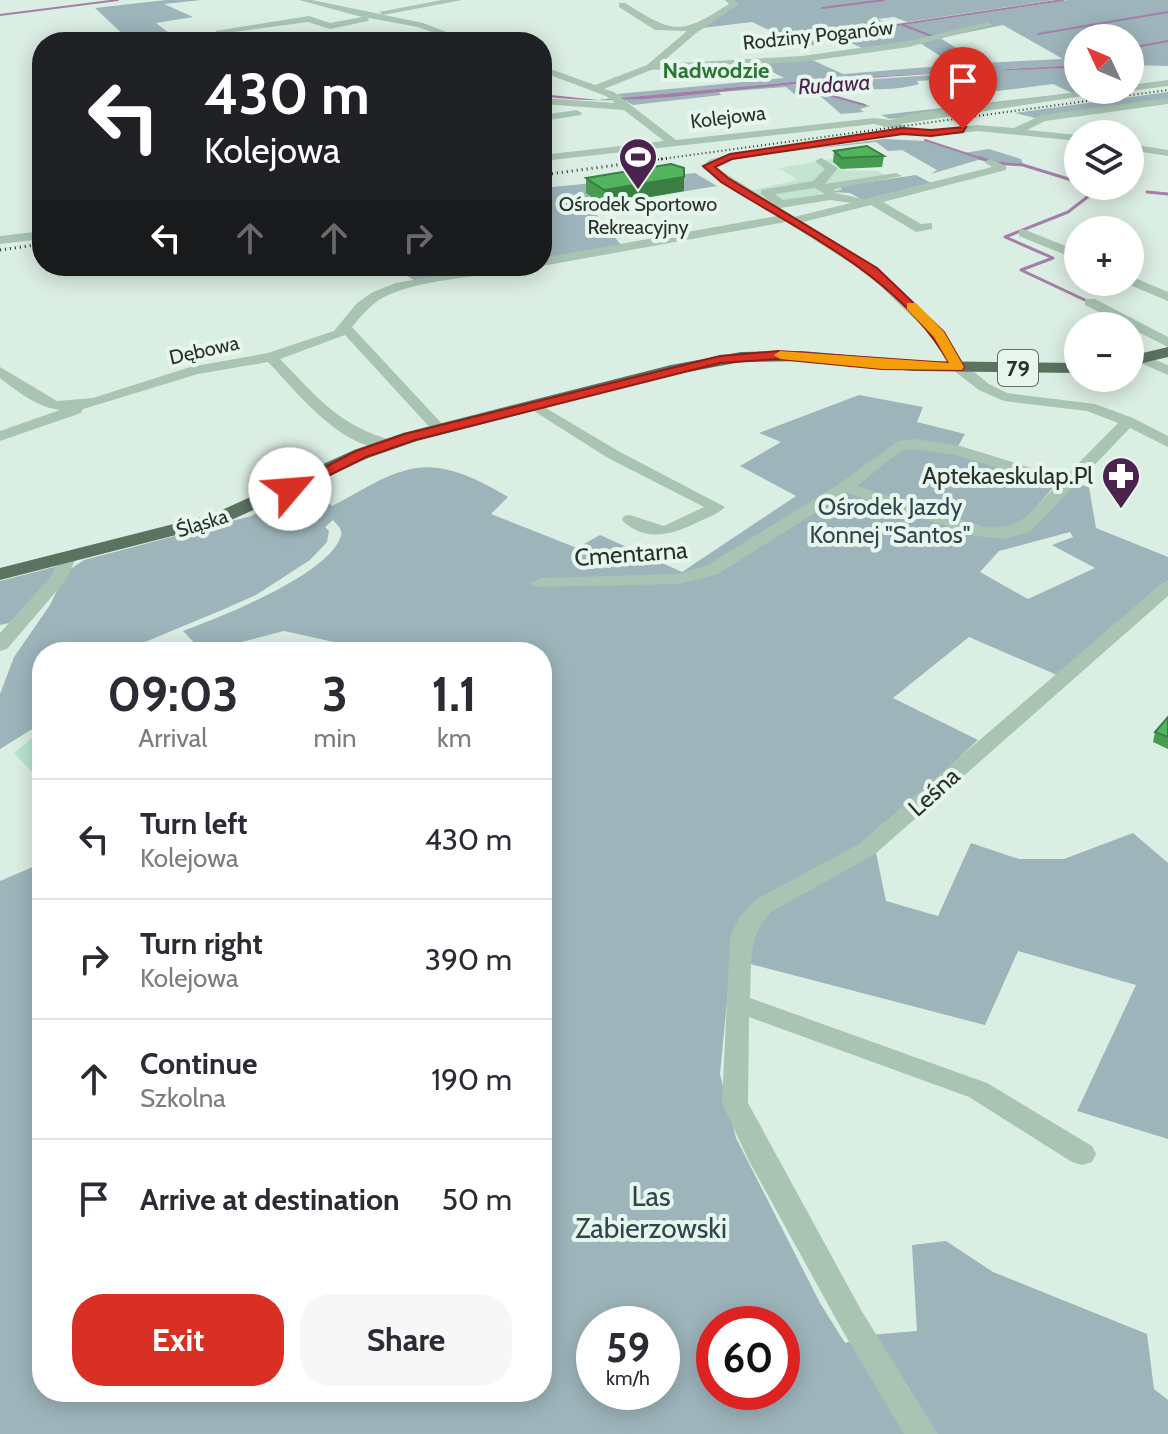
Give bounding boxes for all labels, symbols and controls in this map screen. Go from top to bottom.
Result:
street label: Rodziny Poganów [742,15,895,55]
north arrow [1064,24,1144,104]
map controls [1064,24,1144,392]
pin [929,47,997,129]
district label: Nadwodzie [663,57,769,84]
icon: arrive [941,59,985,103]
text: 430 m [204,60,370,128]
icon: left [72,64,176,168]
water label: Rudawa [797,69,871,100]
street label: Kolejowa [689,100,767,134]
button: layers [1064,120,1144,200]
text: Kolejowa [204,128,340,172]
sports icon: Ośrodek Sportowo Rekreacyjny [617,136,659,191]
place label: Ośrodek Sportowo Rekreacyjny [559,192,717,239]
icon: left [144,216,188,260]
icon: ahead [228,216,272,260]
icon: ahead [312,216,356,260]
icon: right [396,216,440,260]
button: + [1064,216,1144,296]
button: − [1064,312,1144,392]
street label: Dębowa [167,330,242,370]
road number: 79 [998,350,1038,386]
position arrow [248,447,332,531]
pharmacy icon: Aptekaeskulap.Pl [1100,455,1142,510]
place label: Aptekaeskulap.Pl [922,461,1093,490]
park label: Ośrodek Jazdy Konnej "Santos" [810,492,970,549]
street label: Śląska [173,504,231,542]
street label: Cmentarna [573,535,689,572]
text: 09:03 [107,665,238,723]
text: 3 [322,665,348,723]
text: 1.1 [432,665,477,723]
text: Arrival [138,722,207,754]
text: min [314,722,356,754]
text: km [437,722,471,754]
street label: Leśna [902,761,966,822]
text: Turn left [140,805,248,842]
icon: left [72,817,116,861]
text: 430 m [424,821,512,858]
text: Kolejowa [140,842,238,874]
text: Turn right [140,925,263,962]
icon: right [72,937,116,981]
text: 390 m [425,941,512,978]
text: Kolejowa [140,962,238,994]
text: Continue [140,1045,257,1082]
icon: ahead [72,1057,116,1101]
text: 190 m [431,1061,512,1098]
text: Szkolna [140,1082,226,1114]
icon: arrive [72,1177,116,1221]
park label: Las Zabierzowski [575,1179,727,1245]
text: Arrive at destination [140,1181,400,1218]
text: 50 m [442,1181,512,1218]
button: Exit [72,1294,284,1386]
button: Share [300,1294,512,1386]
speed limit sign: 60 [696,1306,800,1410]
text: 59 [606,1323,650,1372]
text: km/h [606,1366,650,1390]

